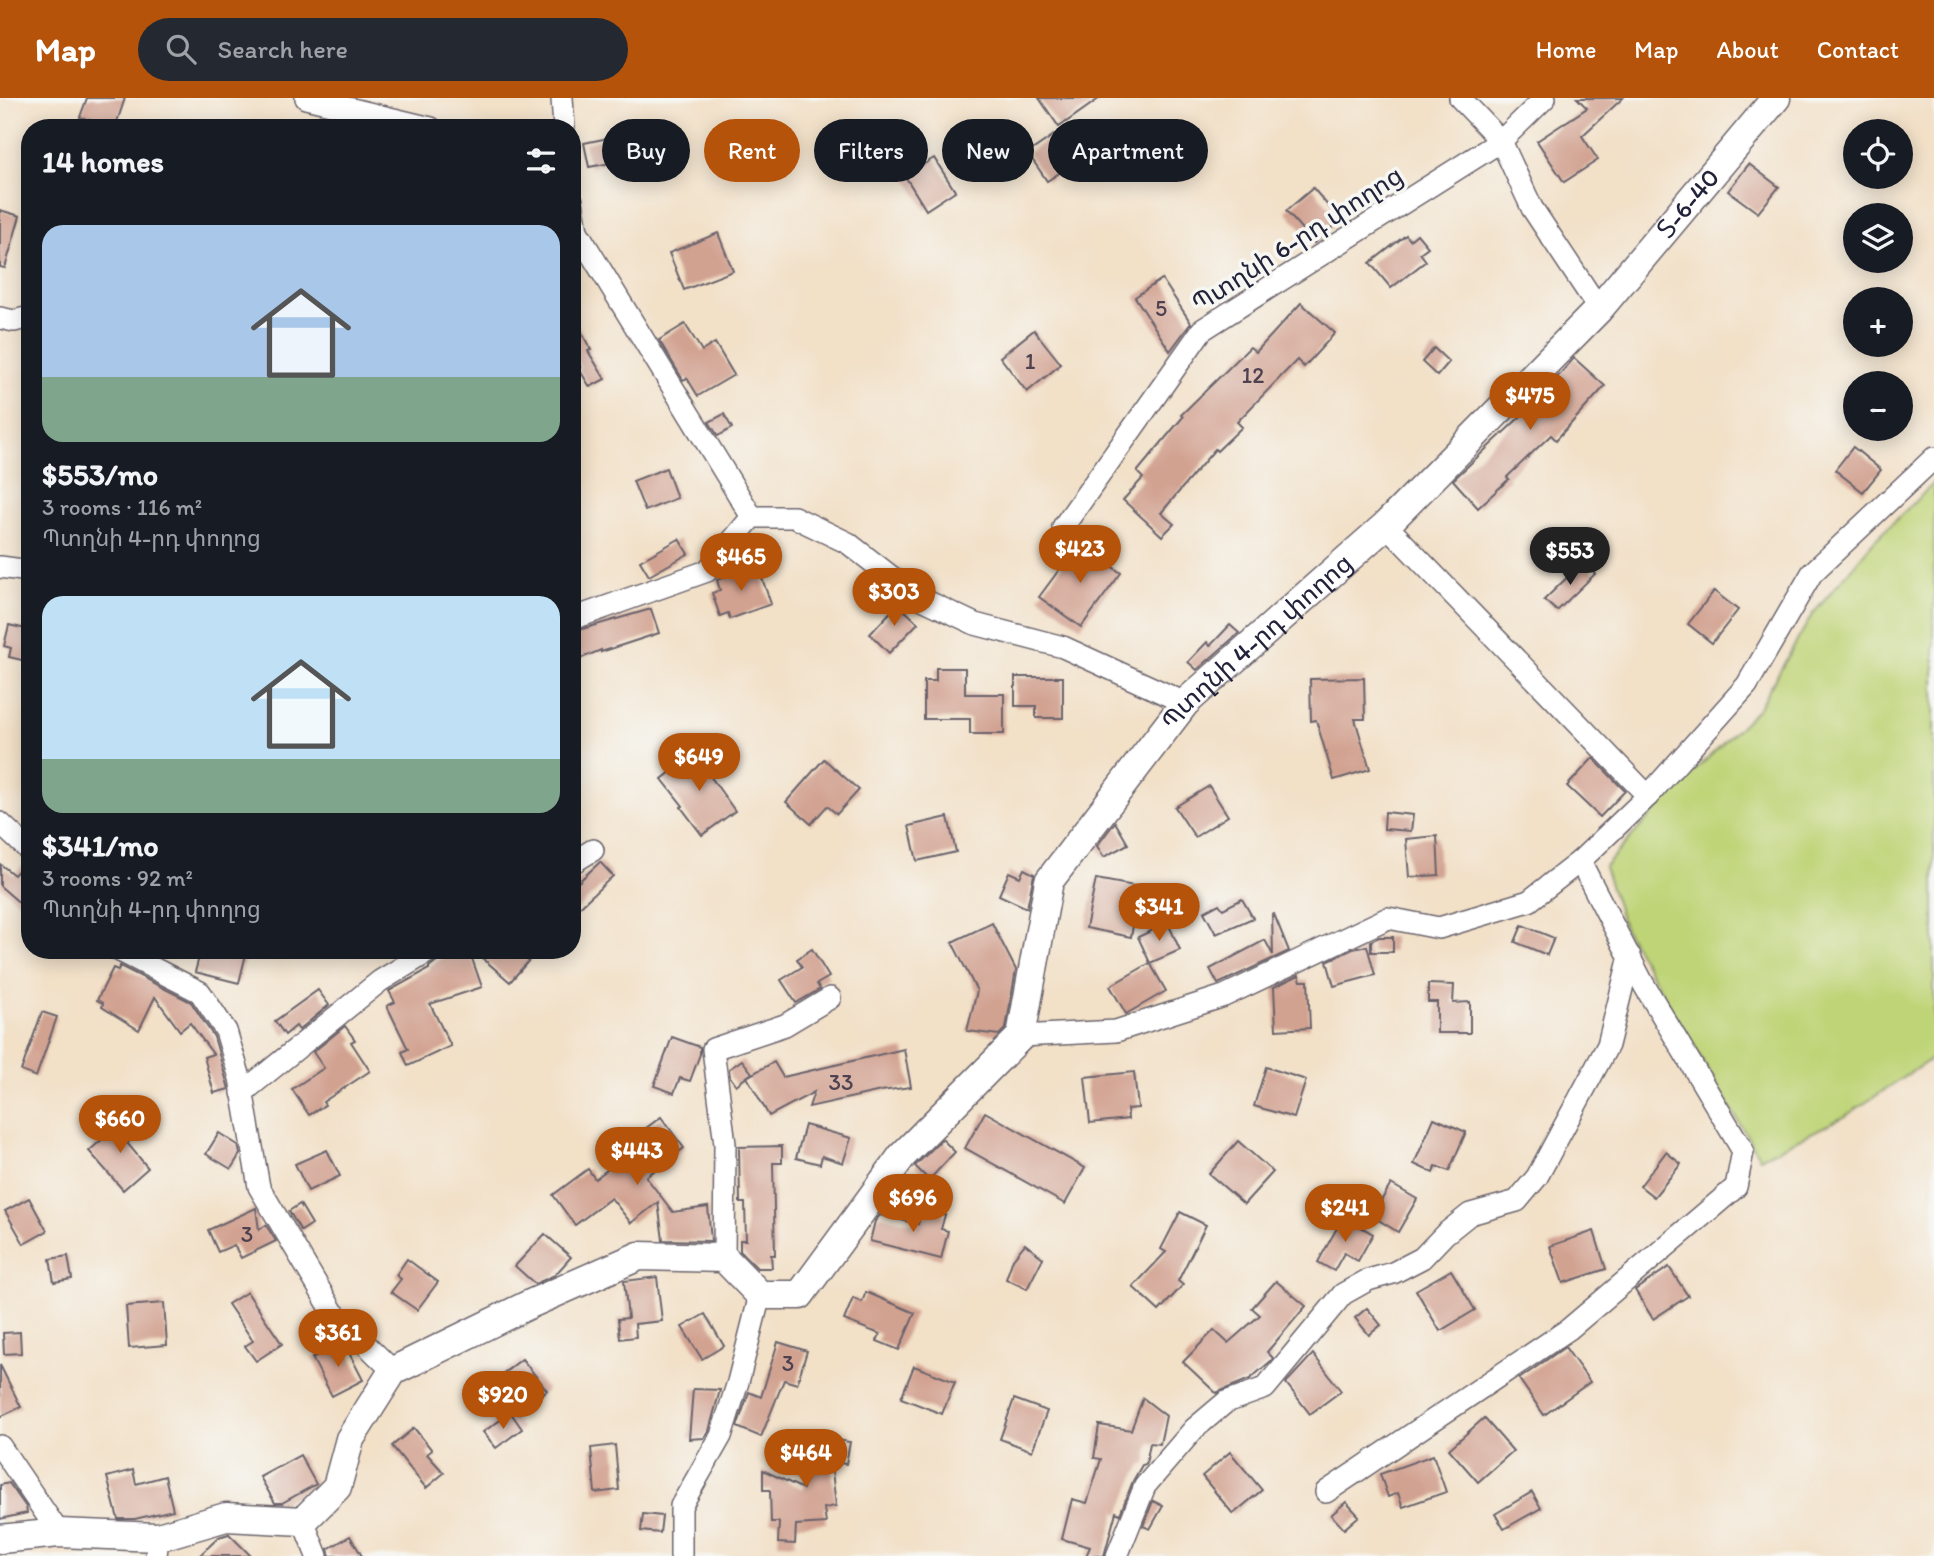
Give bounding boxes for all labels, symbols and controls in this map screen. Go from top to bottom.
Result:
search box [138,18,628,81]
text: Map [35,30,96,69]
icon: search [162,30,200,68]
text: Search here [218,33,348,65]
text: Home [1536,35,1596,64]
text: Map [1634,35,1678,64]
text: About [1716,35,1779,64]
text: Contact [1817,35,1899,64]
chip: Buy [602,119,690,182]
chip: Rent [704,119,800,182]
chip: Filters [814,119,928,182]
chip: New [942,119,1034,182]
chip: Apartment [1048,119,1208,182]
map controls [1843,119,1913,441]
button: locate [1843,119,1913,189]
icon: filters [522,142,560,180]
text: 14 homes [42,143,164,180]
street label: Պտղնի 6-րդ փողոց [1185,159,1409,319]
street label: Տ-6-40 [1650,162,1726,244]
button: layers [1843,203,1913,273]
icon: home [238,270,364,396]
button: + [1843,287,1913,357]
house number: 5 [1155,294,1167,322]
house number: 1 [1025,347,1036,375]
house number: 12 [1242,361,1264,389]
button: − [1843,371,1913,441]
pin: $475 [1489,372,1571,432]
text: $475 [1506,381,1554,409]
text: $553/mo [42,456,158,493]
text: 3 rooms · 116 m² [42,493,202,521]
text: Պտղնի 4-րդ փողոց [42,524,261,552]
pin: $423 [1039,526,1121,585]
pin: $553 [1529,528,1611,587]
pin: $465 [700,533,782,593]
text: $423 [1055,534,1105,562]
text: $553 [1546,536,1594,564]
text: $465 [716,542,766,570]
street label: Պտղնի 4-րդ փողոց [1154,547,1359,736]
pin: $303 [853,568,935,628]
text: $303 [869,577,919,605]
icon: home [238,641,364,767]
pin: $649 [658,734,740,793]
text: $649 [674,742,724,770]
text: $341/mo [42,827,159,864]
text: 3 rooms · 92 m² [42,864,193,892]
pin: $341 [1118,884,1200,943]
text: $341 [1135,892,1183,920]
text: Պտղնի 4-րդ փողոց [42,895,261,923]
house number: 33 [828,1068,854,1096]
pin: $660 [79,1096,161,1155]
text: $660 [95,1104,145,1132]
pin: $443 [596,1128,678,1187]
text: $443 [611,1136,663,1164]
pin: $696 [872,1174,954,1234]
text: $696 [889,1183,937,1211]
pin: $241 [1304,1184,1386,1244]
text: $241 [1321,1193,1369,1221]
house number: 3 [241,1220,253,1248]
pin: $361 [297,1310,379,1369]
text: $361 [314,1318,362,1346]
house number: 3 [782,1349,794,1377]
pin: $920 [462,1372,544,1431]
text: $920 [478,1380,528,1408]
pin: $464 [765,1430,847,1489]
text: $464 [780,1438,832,1466]

